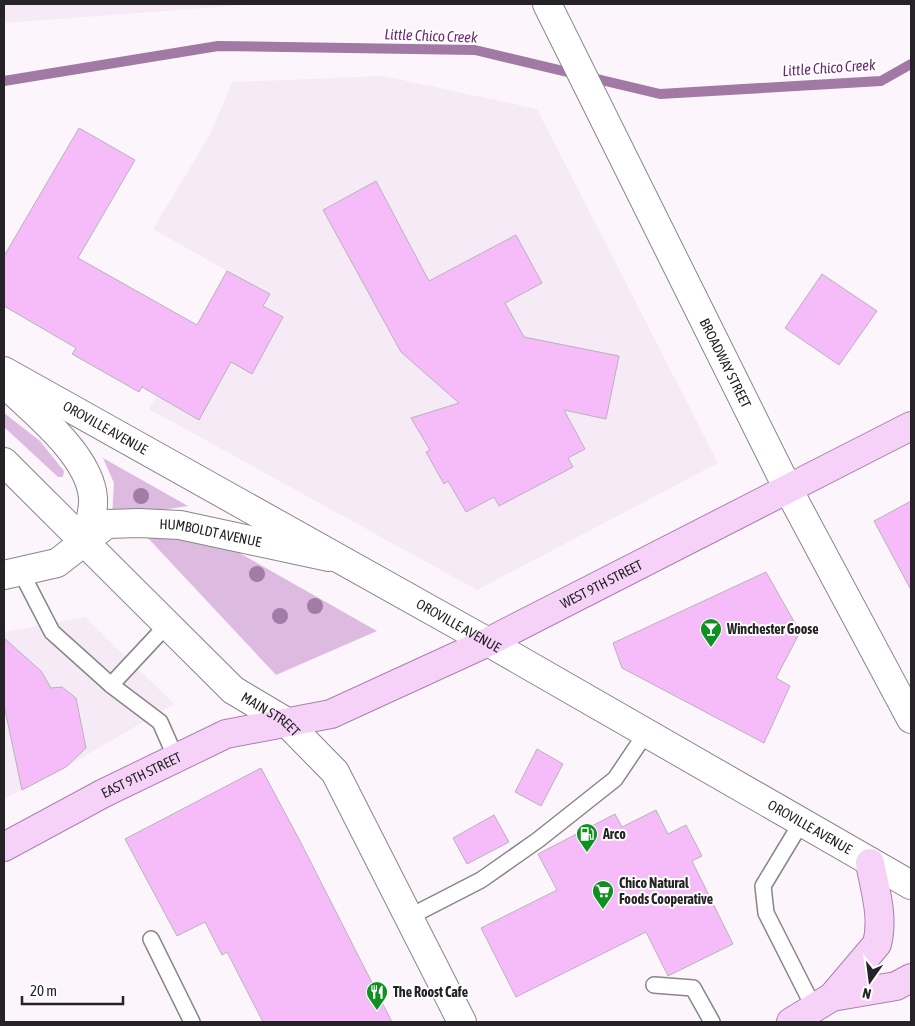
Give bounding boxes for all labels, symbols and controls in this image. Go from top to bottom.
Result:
water label: Little Chico Creek [384,25,478,46]
water label: Little Chico Creek [782,56,876,79]
street label: BROADWAY STREET [697,316,754,410]
street label: OROVILLE AVENUE [60,398,150,458]
street label: HUMBOLDT AVENUE [159,516,263,550]
street label: WEST 9TH STREET [558,557,645,612]
street label: OROVILLE AVENUE [414,596,504,656]
bar icon: Winchester Goose [699,617,723,648]
place label: Winchester Goose [726,621,819,637]
street label: MAIN STREET [239,689,303,739]
street label: EAST 9TH STREET [99,749,184,801]
street label: OROVILLE AVENUE [765,797,855,857]
fuel station icon: Arco [575,822,599,853]
place label: Arco [602,826,626,842]
place label: Chico Natural Foods Cooperative [619,875,713,907]
supermarket icon: Chico Natural Foods Cooperative [591,879,615,910]
north arrow [845,956,895,1006]
scale bar [22,974,124,1006]
restaurant icon: The Roost Cafe [365,980,389,1011]
text: 20 m [30,982,57,999]
place label: The Roost Cafe [393,984,468,1000]
text: N [861,985,873,1002]

